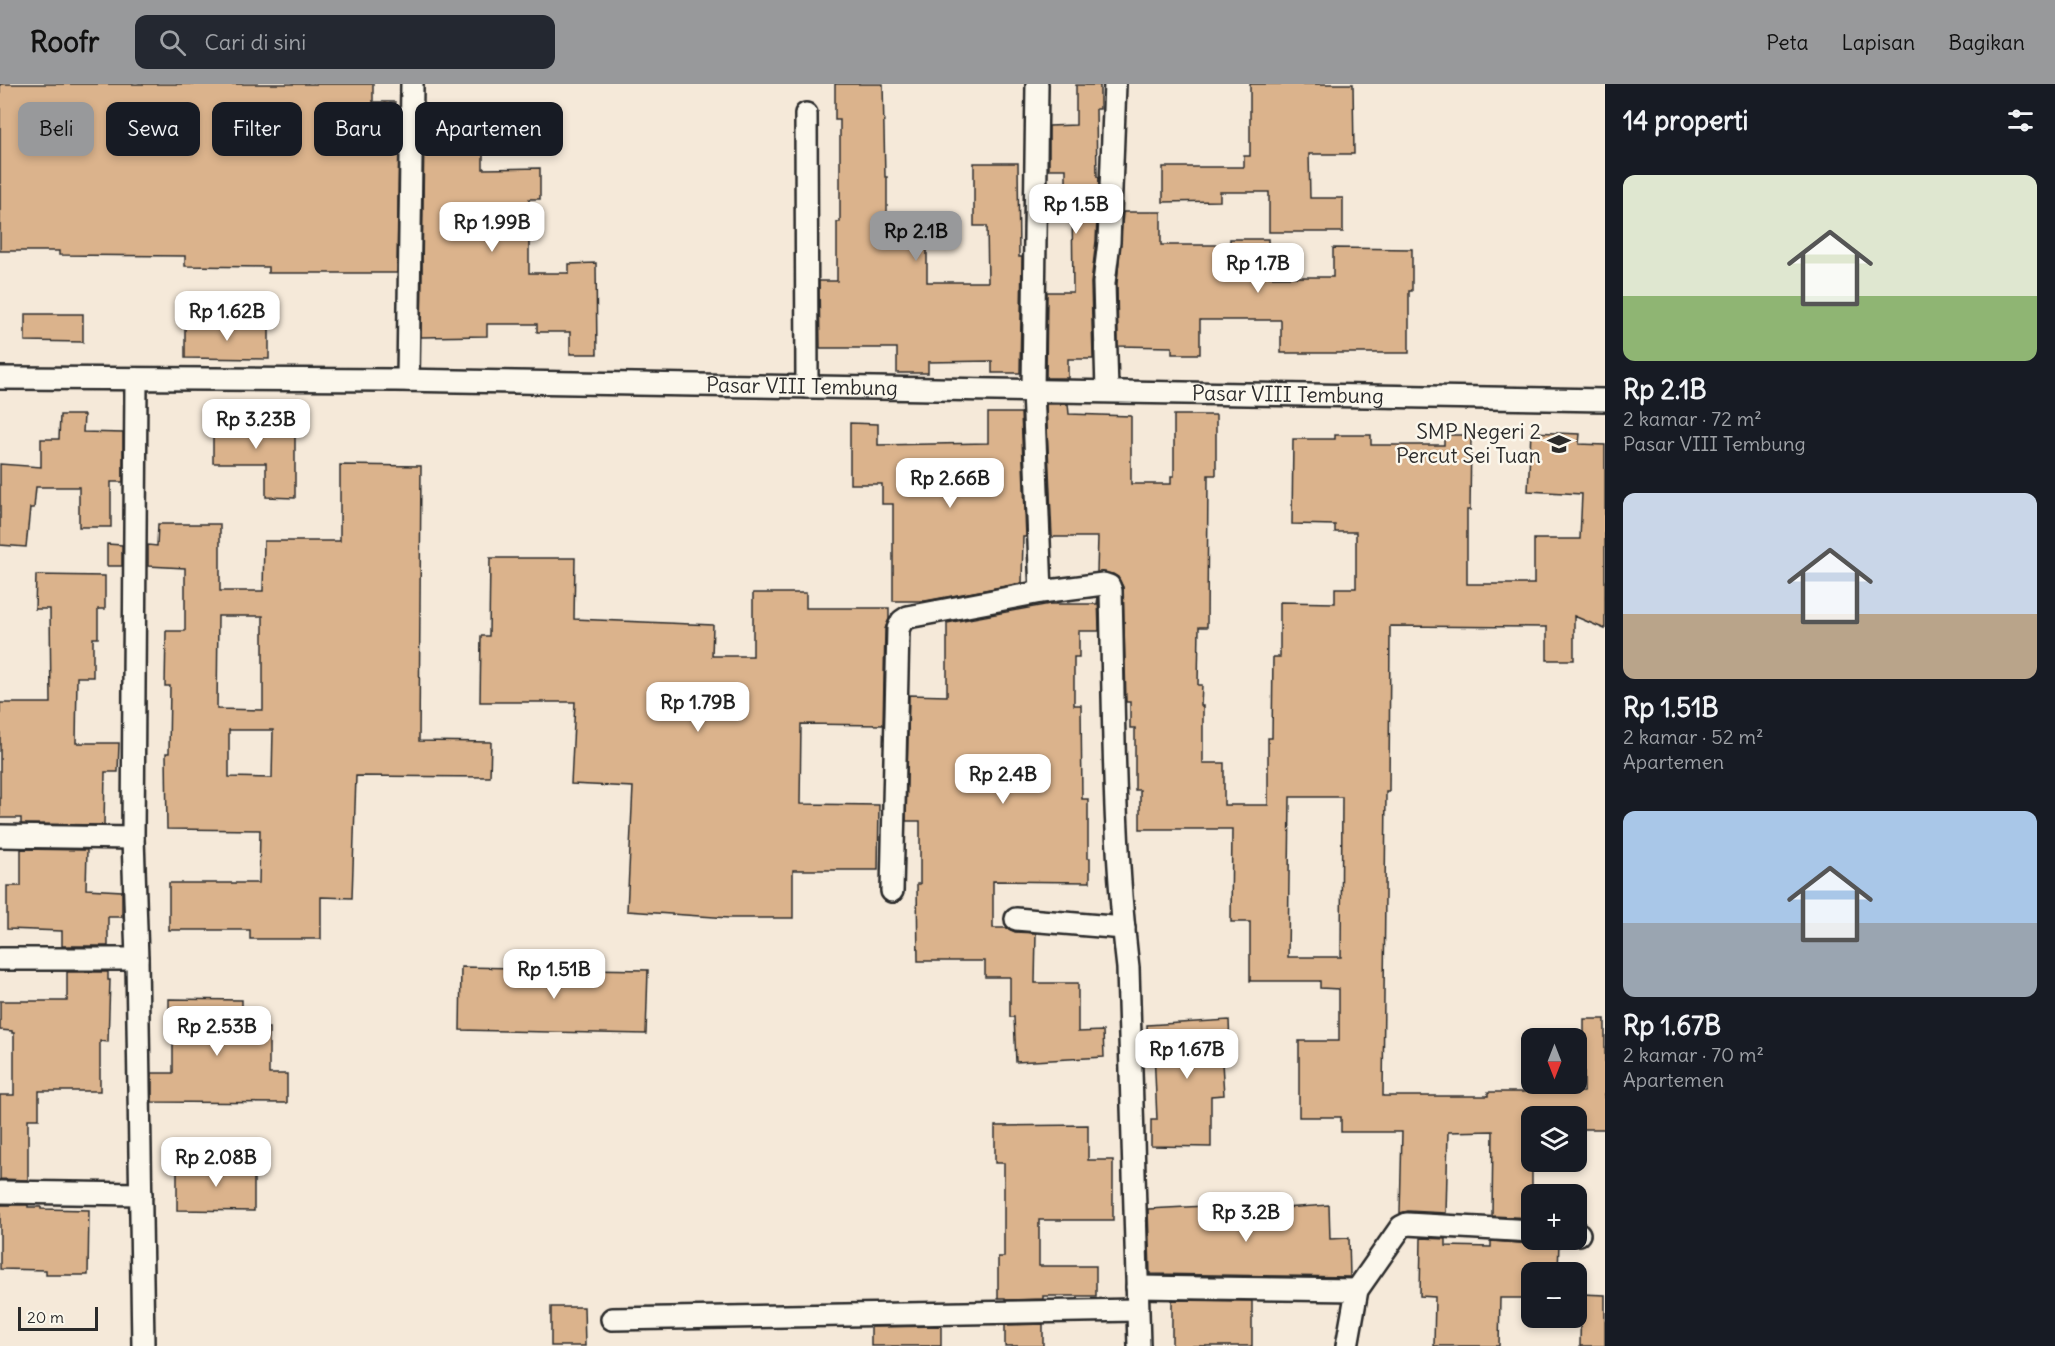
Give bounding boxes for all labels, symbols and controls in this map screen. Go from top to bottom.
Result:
search box [135,15,555,69]
text: Roofr [30,24,99,60]
icon: search [156,26,189,59]
text: Cari di sini [204,28,306,56]
text: Peta [1766,29,1809,56]
text: Lapisan [1842,29,1915,56]
text: Bagikan [1948,29,2025,56]
chip: Beli [18,102,94,156]
chip: Sewa [106,102,200,156]
chip: Filter [212,102,302,156]
chip: Baru [314,102,403,156]
chip: Apartemen [415,102,563,156]
text: 14 properti [1623,104,1748,137]
icon: filters [2004,104,2037,137]
pin: Rp 1.5B [1021,184,1131,235]
text: Rp 1.5B [1043,191,1109,216]
pin: Rp 1.99B [430,202,554,253]
text: Rp 1.99B [453,209,531,234]
pin: Rp 2.1B [861,211,971,262]
icon: home [1776,214,1884,322]
text: Rp 2.1B [884,218,948,243]
pin: Rp 1.7B [1203,243,1313,294]
text: Rp 1.7B [1226,250,1290,275]
pin: Rp 1.62B [165,291,289,342]
text: Rp 1.62B [189,298,265,323]
street label: Pasar VIII Tembung [706,371,898,401]
text: Rp 2.1B [1623,373,1707,406]
street label: Pasar VIII Tembung [1192,379,1384,409]
pin: Rp 3.23B [194,399,318,450]
text: Rp 3.23B [216,406,296,431]
text: 2 kamar · 72 m² [1623,406,1762,431]
place label: SMP Negeri 2 Percut Sei Tuan [1396,418,1541,469]
school or university icon: SMP Negeri 2 Percut Sei Tuan [1546,431,1572,457]
text: Pasar VIII Tembung [1623,431,1806,456]
pin: Rp 2.66B [888,458,1012,509]
text: Rp 2.66B [910,465,990,490]
icon: home [1776,532,1884,640]
pin: Rp 1.79B [636,682,760,733]
text: Rp 1.79B [660,689,736,714]
text: Rp 1.51B [1623,691,1719,724]
text: 2 kamar · 52 m² [1623,724,1764,749]
text: Apartemen [1623,749,1724,774]
pin: Rp 2.4B [948,754,1058,805]
text: Rp 2.4B [969,761,1037,786]
icon: home [1776,850,1884,958]
pin: Rp 1.51B [492,949,616,1000]
text: Rp 1.51B [517,956,591,981]
pin: Rp 2.53B [155,1006,279,1057]
text: Rp 1.67B [1623,1009,1721,1042]
text: Rp 2.53B [177,1013,257,1038]
north arrow [1521,1028,1587,1094]
map controls [1521,1028,1587,1328]
pin: Rp 1.67B [1125,1029,1249,1080]
text: Rp 1.67B [1149,1036,1225,1061]
text: 2 kamar · 70 m² [1623,1042,1764,1067]
text: Apartemen [1623,1067,1724,1092]
button: layers [1521,1106,1587,1172]
pin: Rp 2.08B [154,1137,278,1188]
text: Rp 2.08B [175,1144,257,1169]
button: + [1521,1184,1587,1250]
pin: Rp 3.2B [1191,1192,1301,1243]
text: Rp 3.2B [1212,1199,1280,1224]
button: − [1521,1262,1587,1328]
scale bar [18,1304,98,1332]
text: 20 m [27,1307,64,1327]

